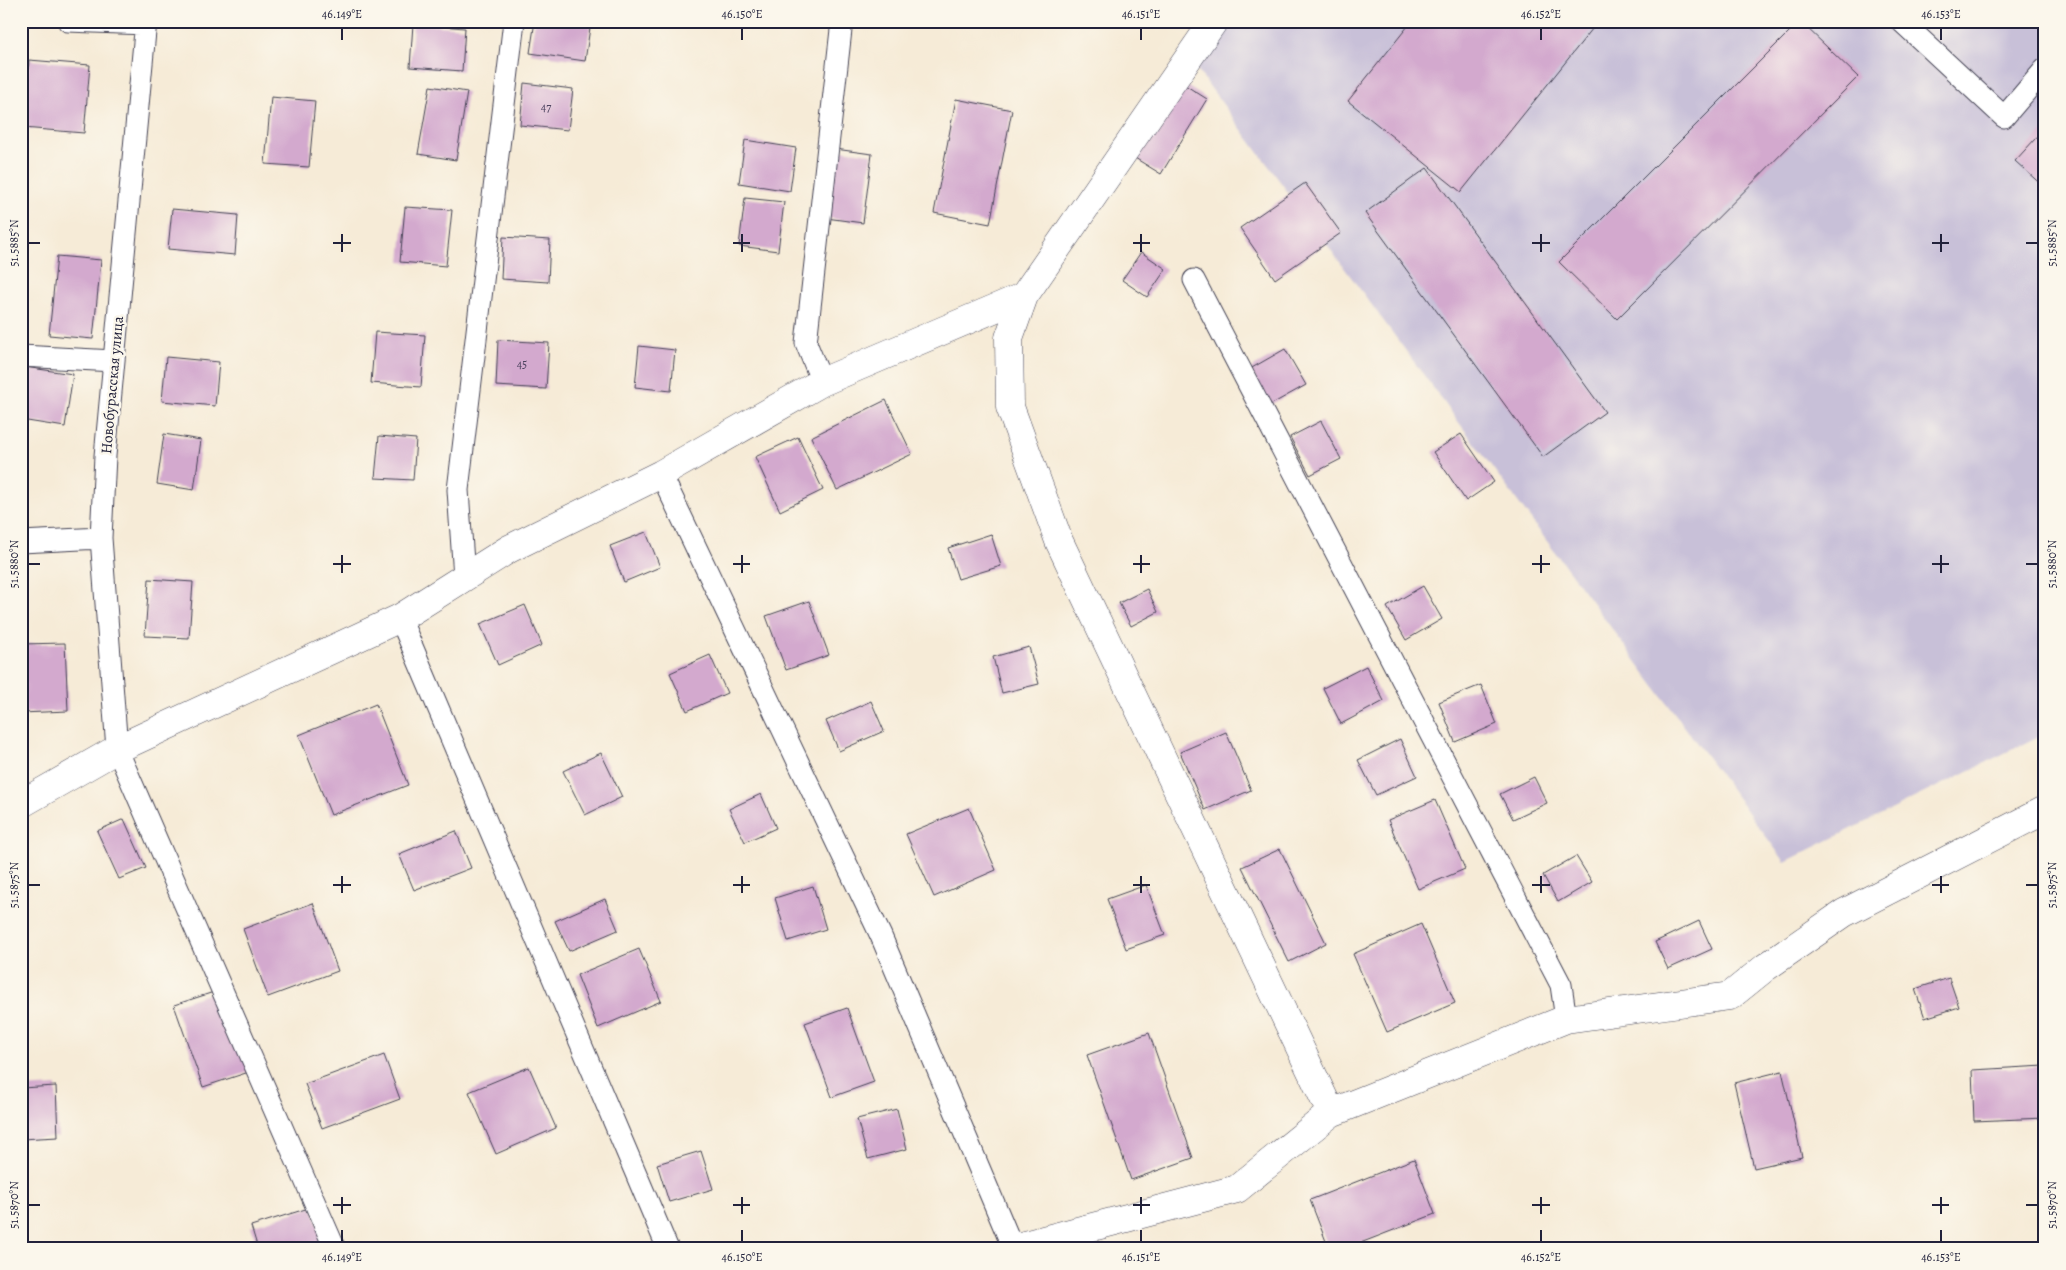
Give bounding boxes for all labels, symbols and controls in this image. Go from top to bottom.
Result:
text: 46.149°E [322,6,362,22]
text: 46.150°E [721,6,763,22]
text: 46.151°E [1122,6,1160,22]
text: 46.152°E [1521,6,1561,22]
text: 46.153°E [1921,6,1961,22]
house number: 47 [541,99,552,115]
text: 51.5885°N [6,219,22,267]
text: 51.5885°N [2044,219,2060,267]
street label: Новобурасская улица [96,315,128,455]
house number: 45 [517,356,527,372]
text: 51.5880°N [6,539,22,588]
text: 51.5880°N [2044,539,2060,588]
text: 51.5875°N [6,861,22,908]
text: 51.5875°N [2044,861,2060,908]
text: 51.5870°N [6,1181,22,1229]
text: 51.5870°N [2044,1181,2060,1229]
text: 46.149°E [322,1249,362,1265]
text: 46.150°E [721,1249,763,1265]
text: 46.151°E [1122,1249,1160,1265]
text: 46.152°E [1521,1249,1561,1265]
text: 46.153°E [1921,1249,1961,1265]

